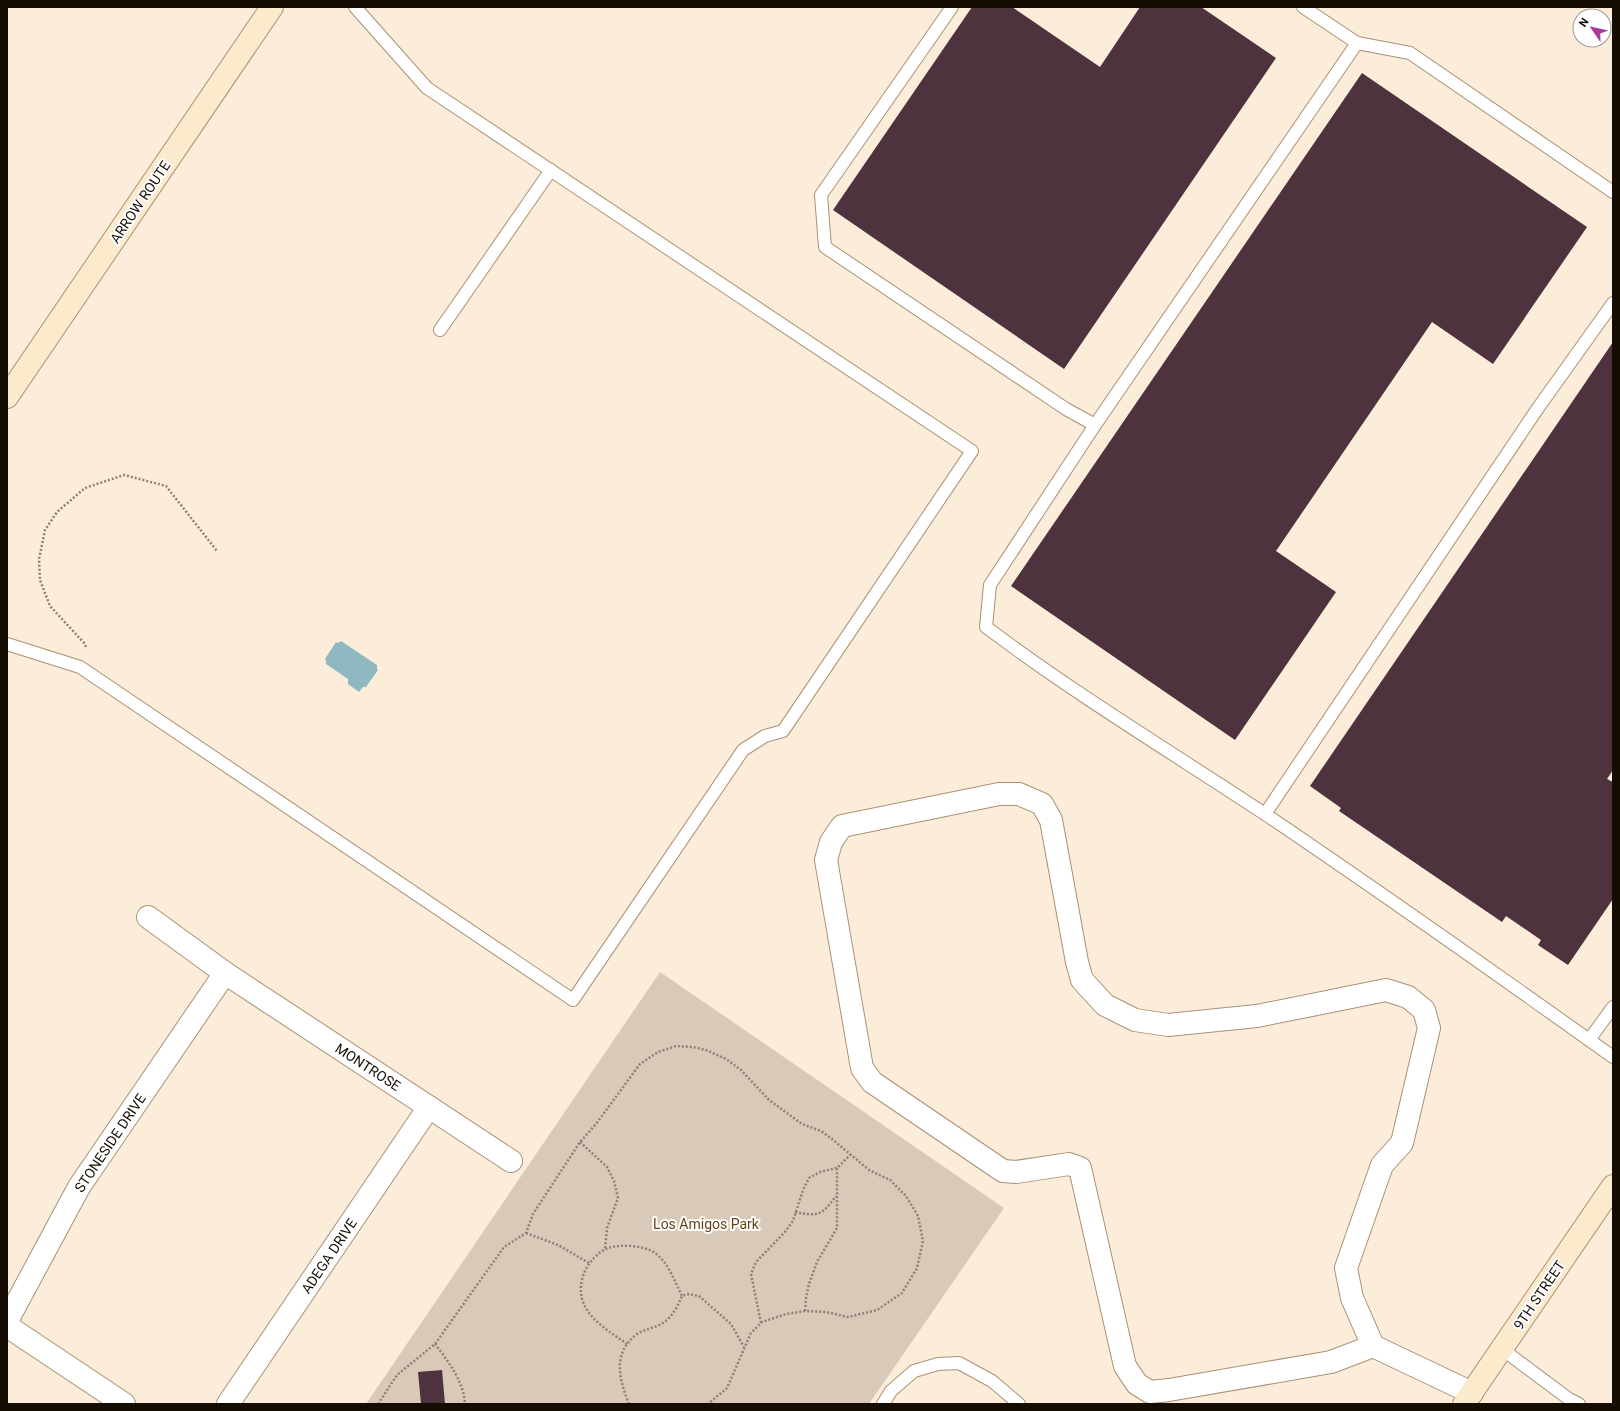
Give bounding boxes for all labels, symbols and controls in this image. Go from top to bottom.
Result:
north arrow [1572,8,1612,48]
text: N [1577,16,1592,30]
street label: ARROW ROUTE [107,158,173,246]
street label: MONTROSE [332,1040,404,1094]
street label: STONESIDE DRIVE [71,1091,149,1195]
street label: ADEGA DRIVE [298,1215,360,1297]
park label: Los Amigos Park [653,1216,760,1232]
street label: 9TH STREET [1510,1257,1568,1332]

